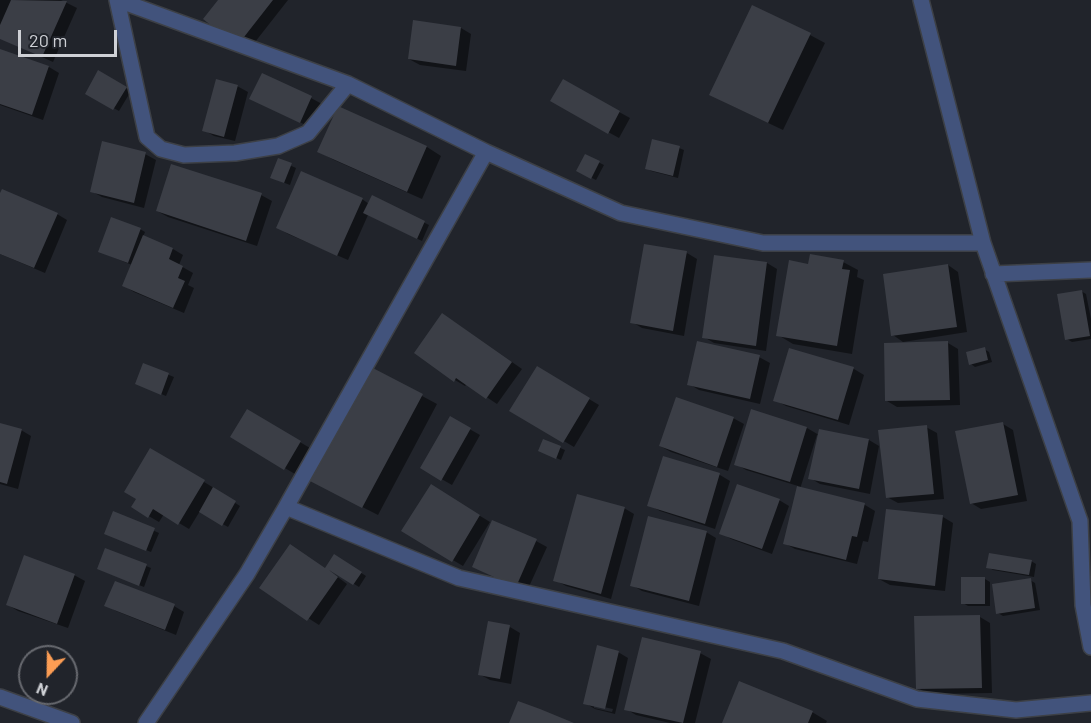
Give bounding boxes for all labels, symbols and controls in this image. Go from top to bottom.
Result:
scale bar [21,18,120,56]
text: 20 m [29,29,67,51]
north arrow [18,645,78,705]
text: N [33,680,50,701]

